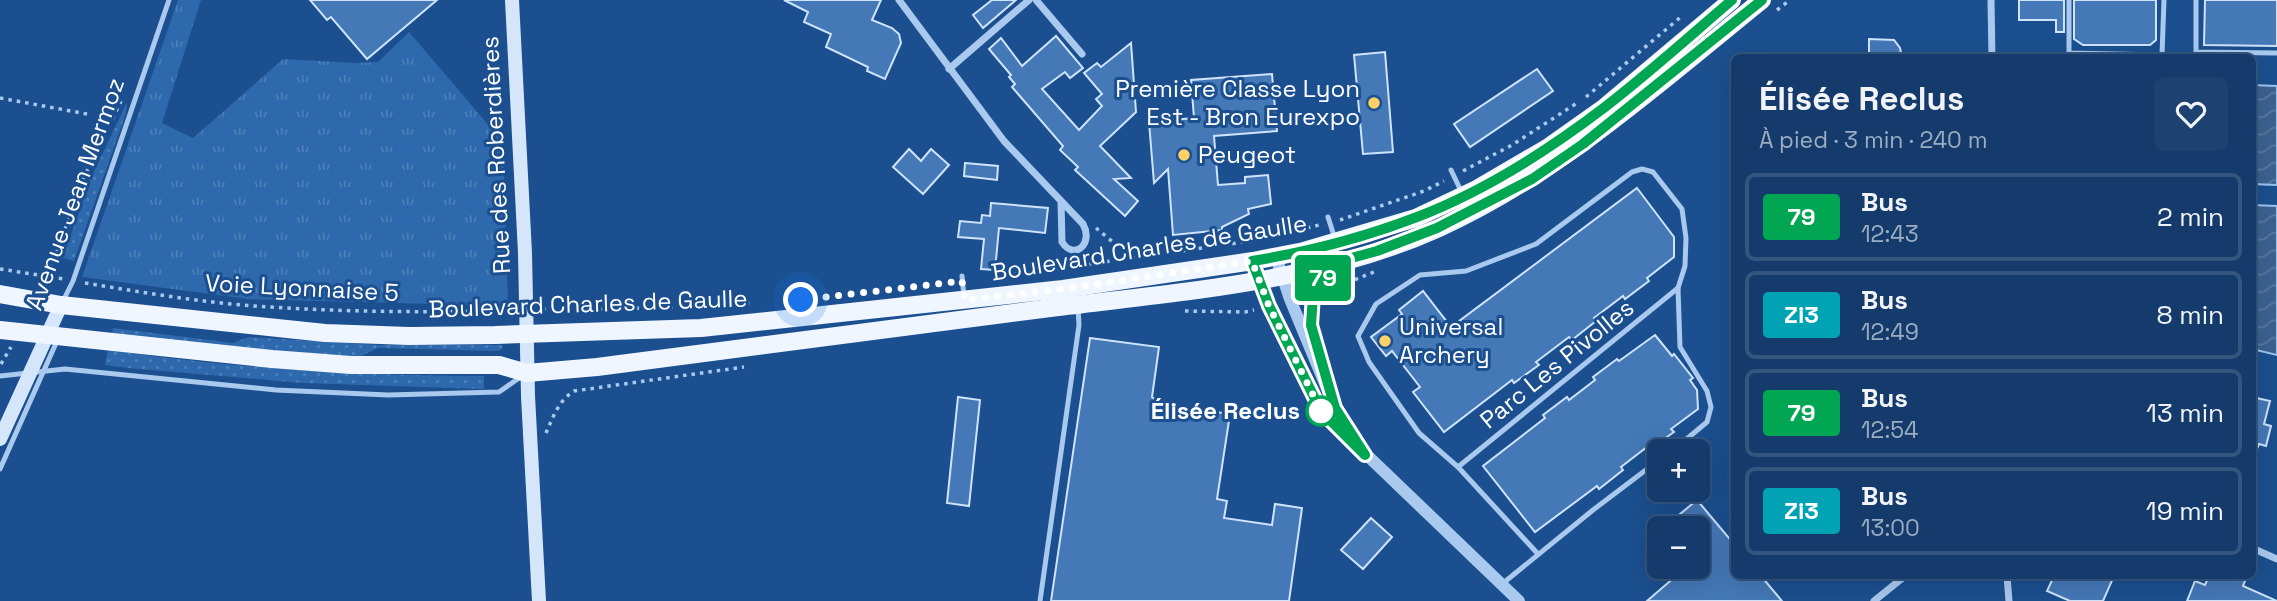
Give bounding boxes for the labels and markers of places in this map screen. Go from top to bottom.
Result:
place label: Première Classe Lyon Est - Bron Eurexpo [1115,73,1360,132]
marker: Première Classe Lyon Est - Bron Eurexpo [1366,95,1382,111]
place label: Peugeot [1198,139,1296,170]
marker: Peugeot [1176,147,1192,163]
place label: Universal Archery [1399,311,1503,370]
marker: Universal Archery [1377,333,1393,349]
place label: Élisée Reclus [1151,395,1300,426]
marker: Élisée Reclus [1306,396,1336,426]

